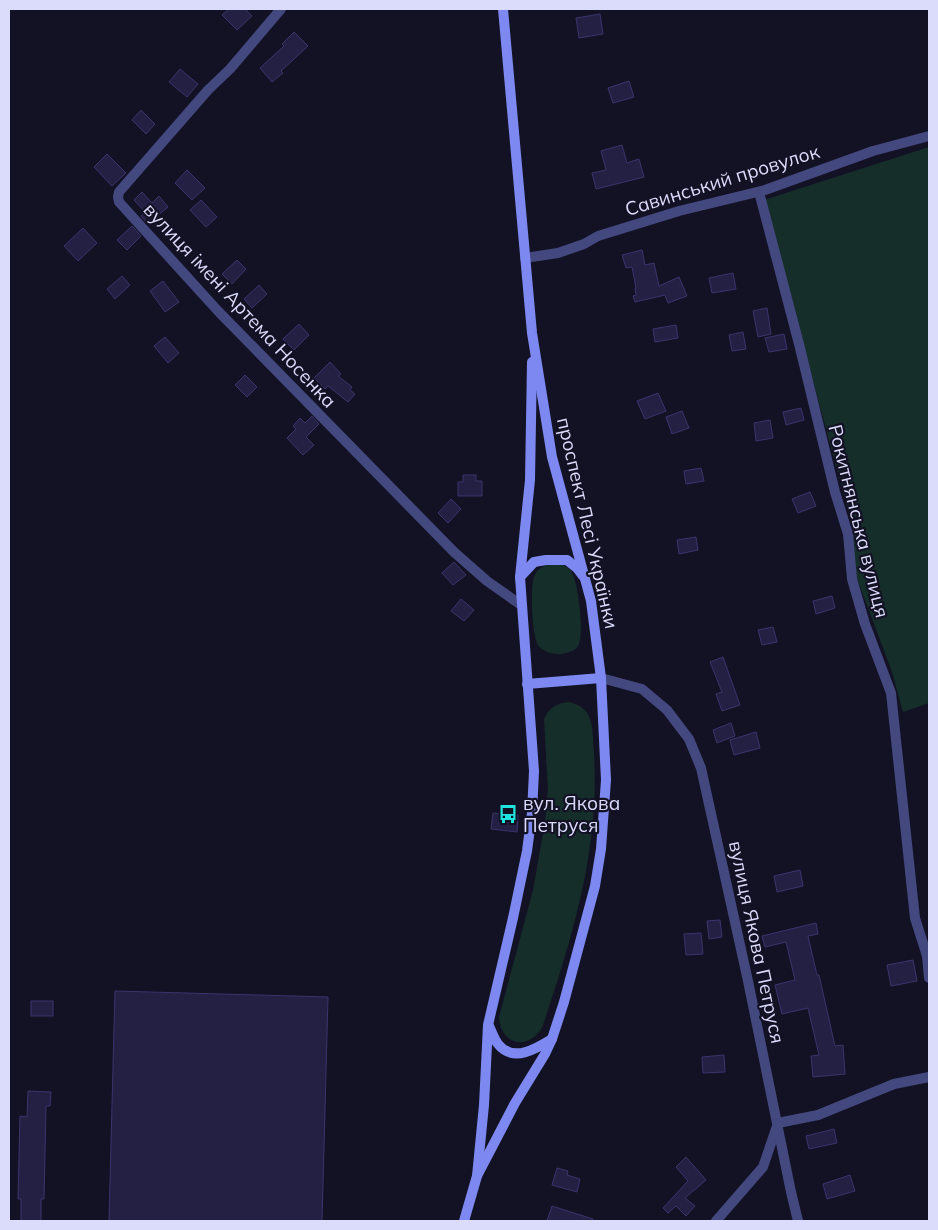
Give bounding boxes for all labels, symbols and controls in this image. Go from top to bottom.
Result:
street label: Савинський провулок [622,139,823,221]
street label: вулиця імені Артема Носенка [139,197,341,413]
street label: проспект Лесі Українки [552,415,624,631]
street label: Рокитнянська вулиця [823,422,895,620]
place label: вул. Якова Петруся [523,791,620,837]
bus stop icon: вул. Якова Петруся [497,803,519,825]
street label: вулиця Якова Петруся [724,838,790,1046]

